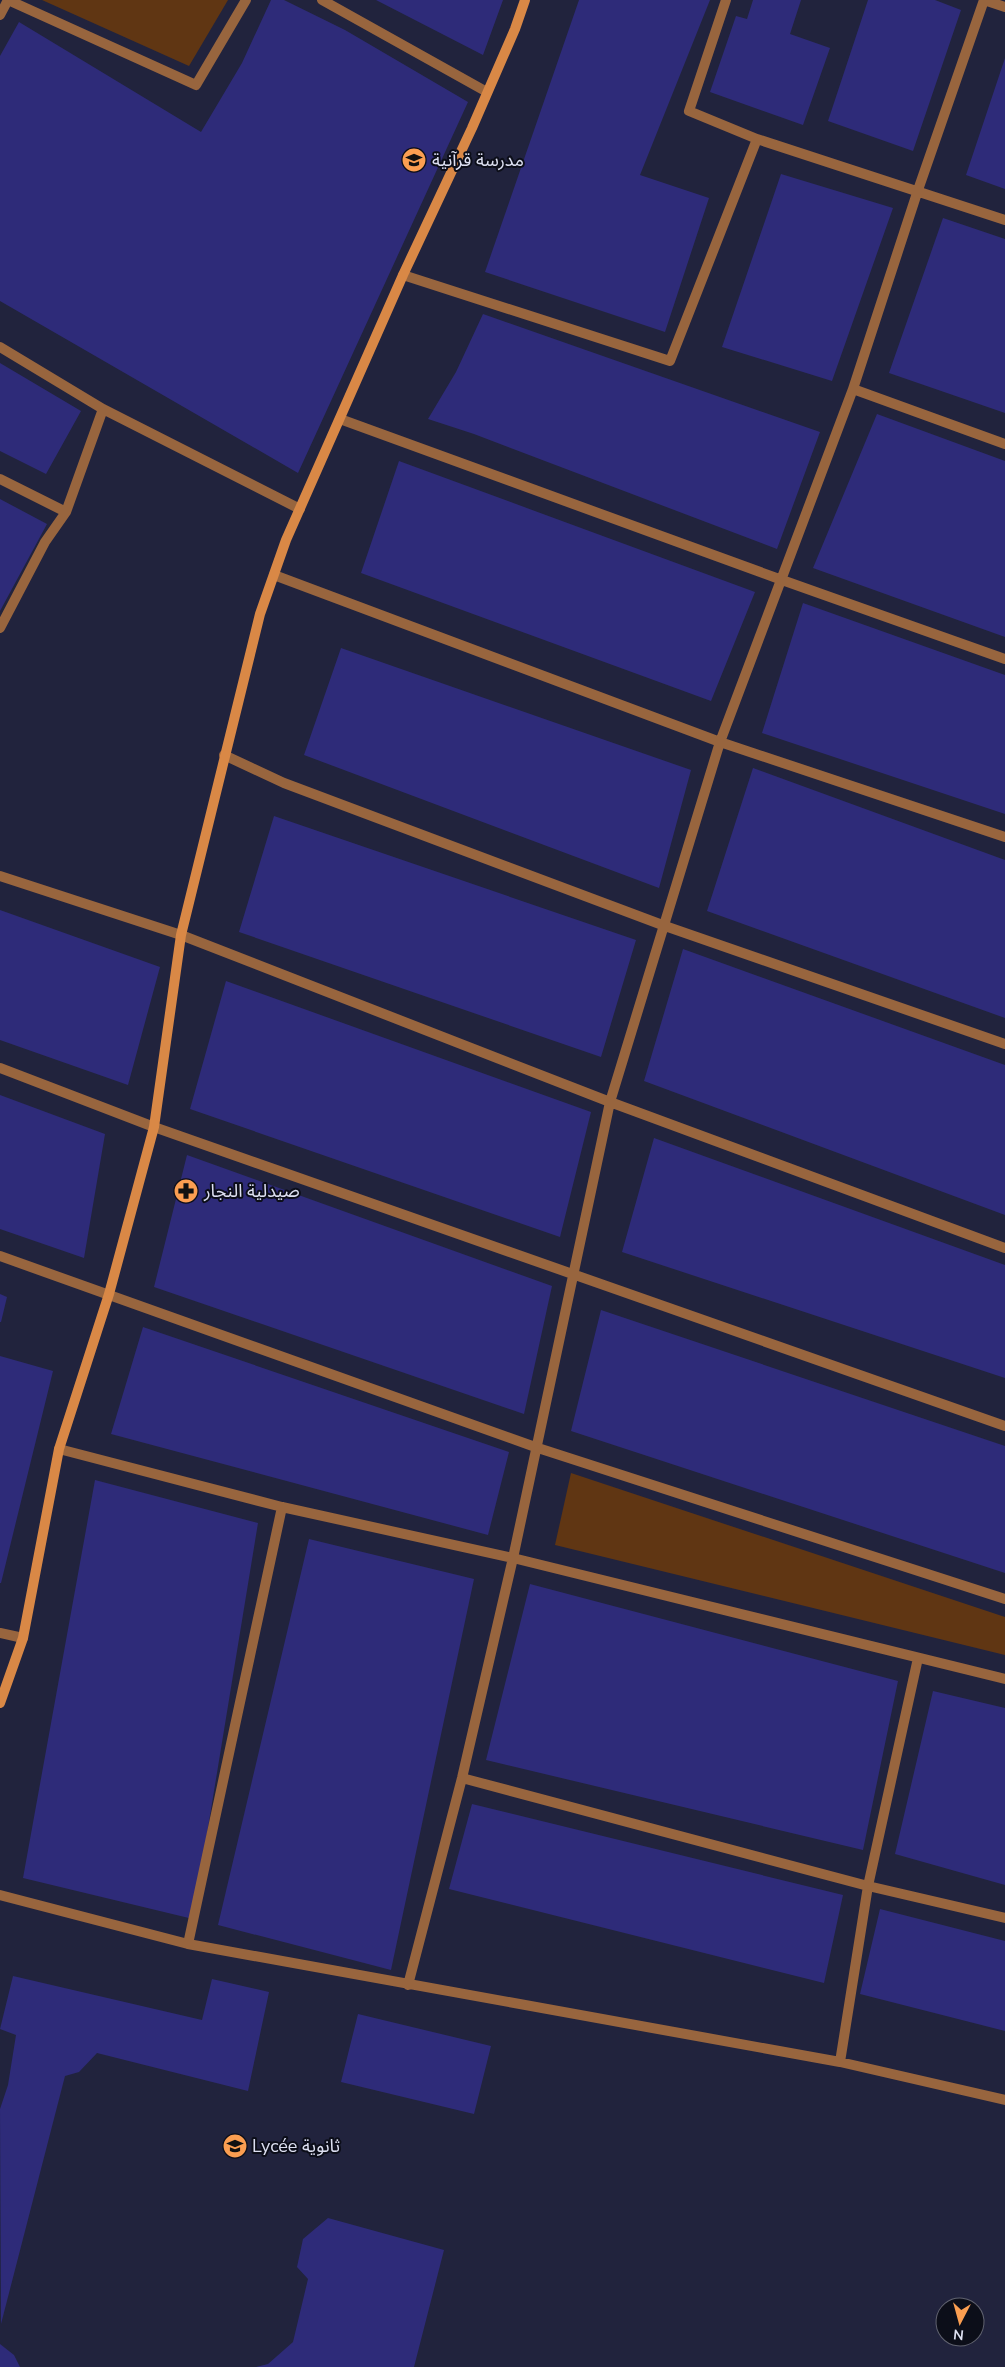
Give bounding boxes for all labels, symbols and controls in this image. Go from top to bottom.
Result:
school or university icon: مدرسة قرآنية [401,147,427,173]
place label: مدرسة قرآنية [432,148,524,172]
pharmacy icon: صيدلية النجار [173,1178,199,1204]
place label: صيدلية النجار [203,1179,300,1203]
school or university icon: Lycée ثانوية [222,2133,248,2159]
place label: Lycée ثانوية [252,2134,340,2158]
north arrow [935,2297,985,2347]
text: N [952,2324,965,2344]

